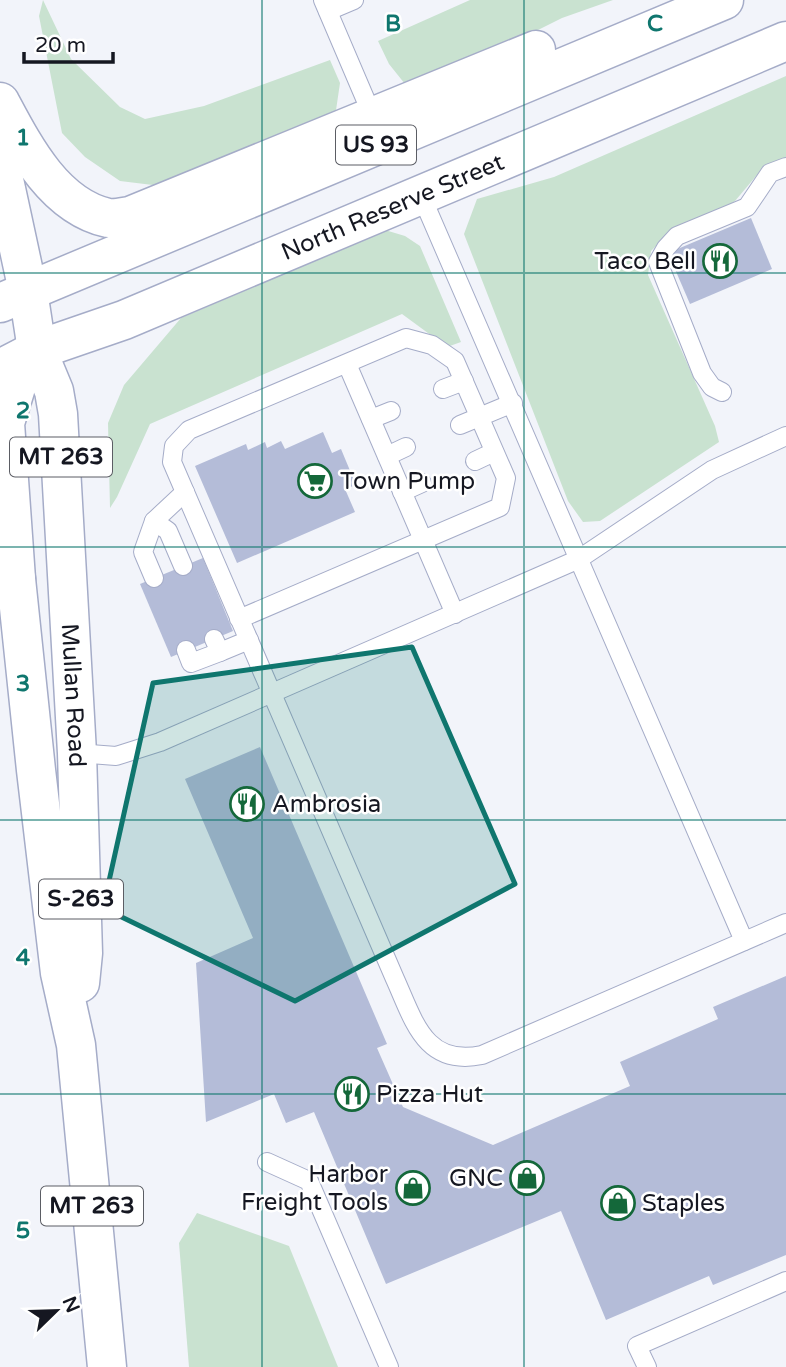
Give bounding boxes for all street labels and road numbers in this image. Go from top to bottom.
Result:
road number: US 93 [336,126,416,164]
street label: North Reserve Street [277,147,508,267]
road number: MT 263 [10,438,112,477]
street label: Mullan Road [55,622,92,768]
road number: S-263 [39,879,123,918]
road number: MT 263 [41,1186,143,1226]

